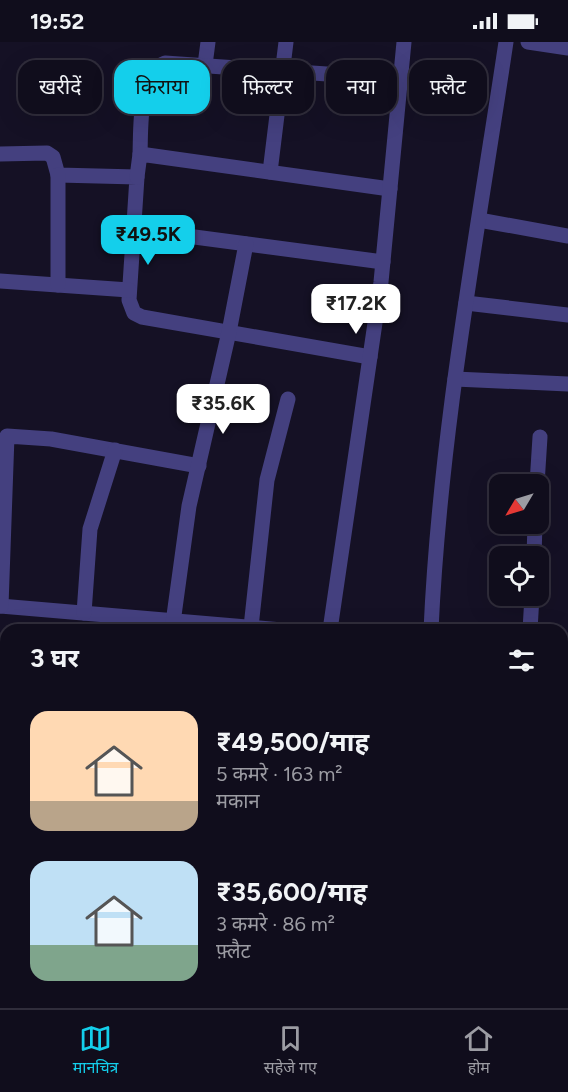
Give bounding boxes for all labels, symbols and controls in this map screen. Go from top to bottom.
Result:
text: 19:52 [30,8,84,35]
chip: खरीदें [18,60,102,114]
chip: किराया [114,60,210,114]
chip: फ़िल्टर [222,60,314,114]
chip: नया [326,60,397,114]
chip: फ़्लैट [409,60,487,114]
pin: ₹49.5K [99,215,197,266]
text: ₹49.5K [115,222,181,246]
pin: ₹17.2K [307,284,405,335]
text: ₹17.2K [325,291,387,315]
pin: ₹35.6K [174,384,272,435]
text: ₹35.6K [191,391,255,415]
north arrow [489,474,549,534]
map controls [489,474,549,606]
button: locate [489,546,549,606]
text: 3 घर [30,642,79,674]
icon: filters [505,644,538,677]
text: ₹49,500/माह [216,726,369,758]
icon: home [78,735,150,807]
text: 5 कमरे · 163 m² [216,762,343,786]
text: मकान [216,789,260,813]
text: ₹35,600/माह [216,876,367,908]
icon: home [78,885,150,957]
text: 3 कमरे · 86 m² [216,912,335,936]
text: फ़्लैट [216,939,251,963]
tab: मानचित्र [73,1022,118,1080]
tab: सहेजे गए [264,1022,317,1080]
tab: होम [462,1022,495,1080]

